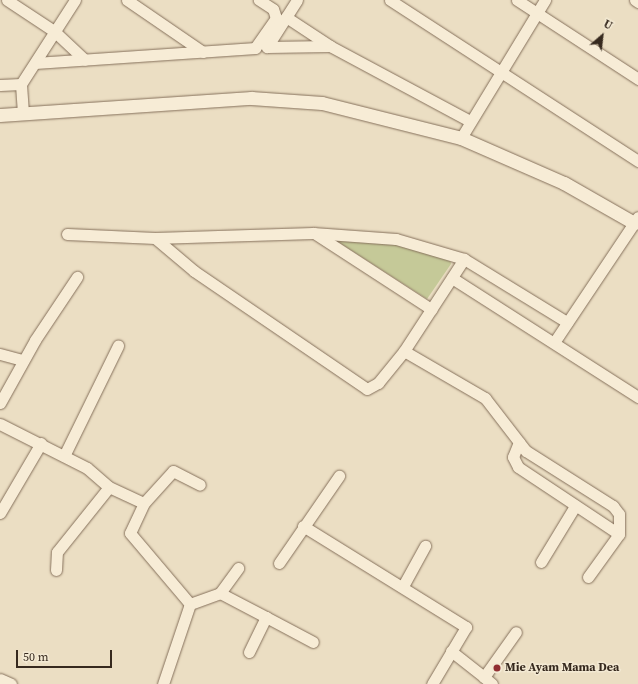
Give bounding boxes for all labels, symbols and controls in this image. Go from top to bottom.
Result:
north arrow [582,16,622,56]
text: U [601,16,615,33]
scale bar [18,642,114,668]
text: 50 m [23,649,49,665]
place label: Mie Ayam Mama Dea [505,661,619,675]
marker: Mie Ayam Mama Dea [492,663,502,673]

